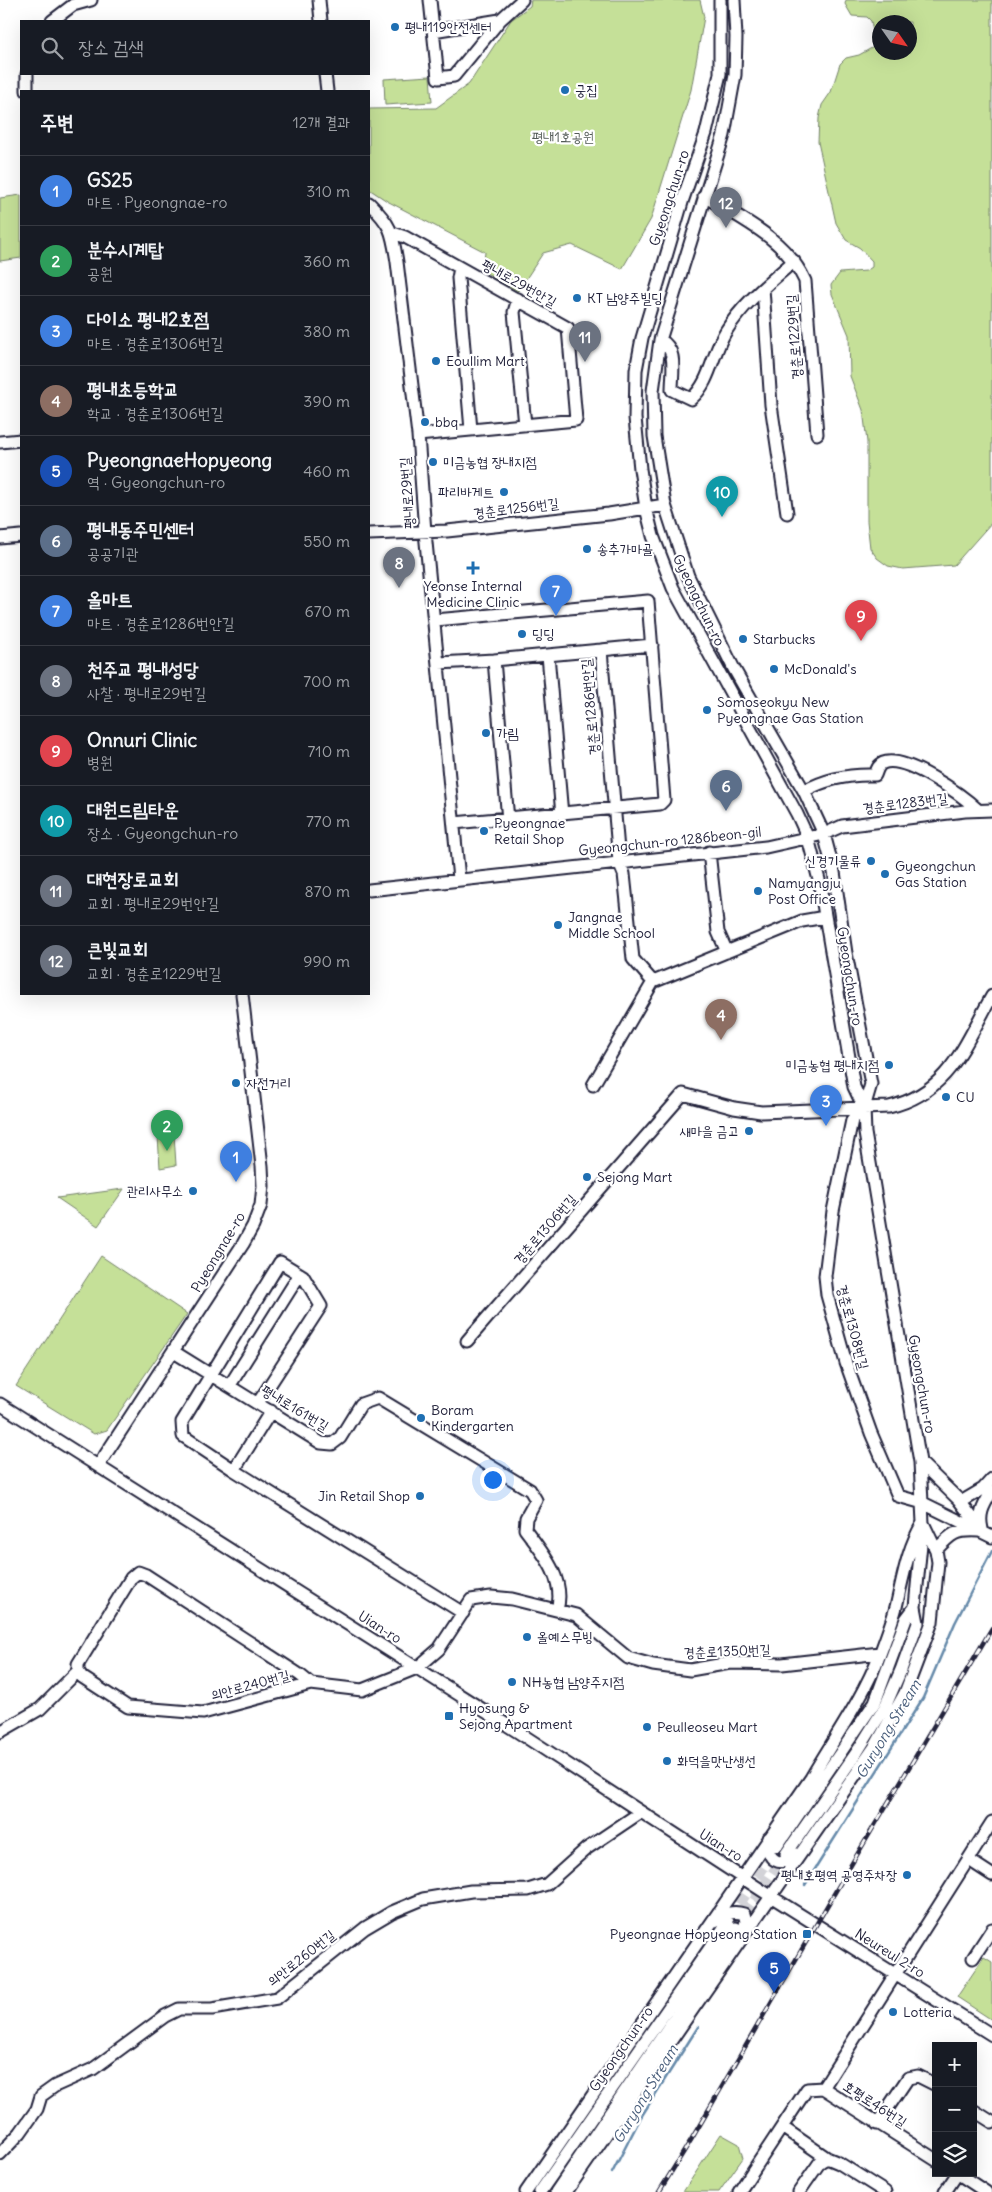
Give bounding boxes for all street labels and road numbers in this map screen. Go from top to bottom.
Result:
street label: Gyeongchun-ro [645,148,693,248]
street label: 평내로29번안길 [478,255,560,311]
street label: 경춘로1229번길 [782,293,806,380]
street label: 평내로29번길 [395,456,418,530]
street label: 경춘로1256번길 [472,494,560,522]
street label: Gyeongchun-ro [669,551,729,649]
street label: 경춘로1286번안길 [577,657,603,756]
street label: 경춘로1283번길 [861,789,949,817]
street label: Gyeongchun-ro 1286beon-gil [578,822,762,860]
street label: Gyeongchun-ro [833,925,867,1027]
street label: 경춘로1306번길 [510,1190,581,1268]
street label: Pyeongnae-ro [187,1208,249,1295]
street label: 경춘로1308번길 [833,1283,873,1372]
street label: Gyeongchun-ro [904,1333,940,1435]
street label: 평내로161번길 [258,1381,333,1436]
street label: Uian-ro [355,1607,405,1647]
street label: 경춘로1350번길 [683,1640,772,1662]
street label: 의안로240번길 [209,1666,292,1704]
street label: Uian-ro [696,1825,746,1865]
street label: Neureul 2-ro [852,1924,928,1982]
street label: 의안로260번길 [263,1925,339,1990]
street label: Gyeongchun-ro [585,2003,657,2095]
street label: 호평로46번길 [840,2077,911,2132]

